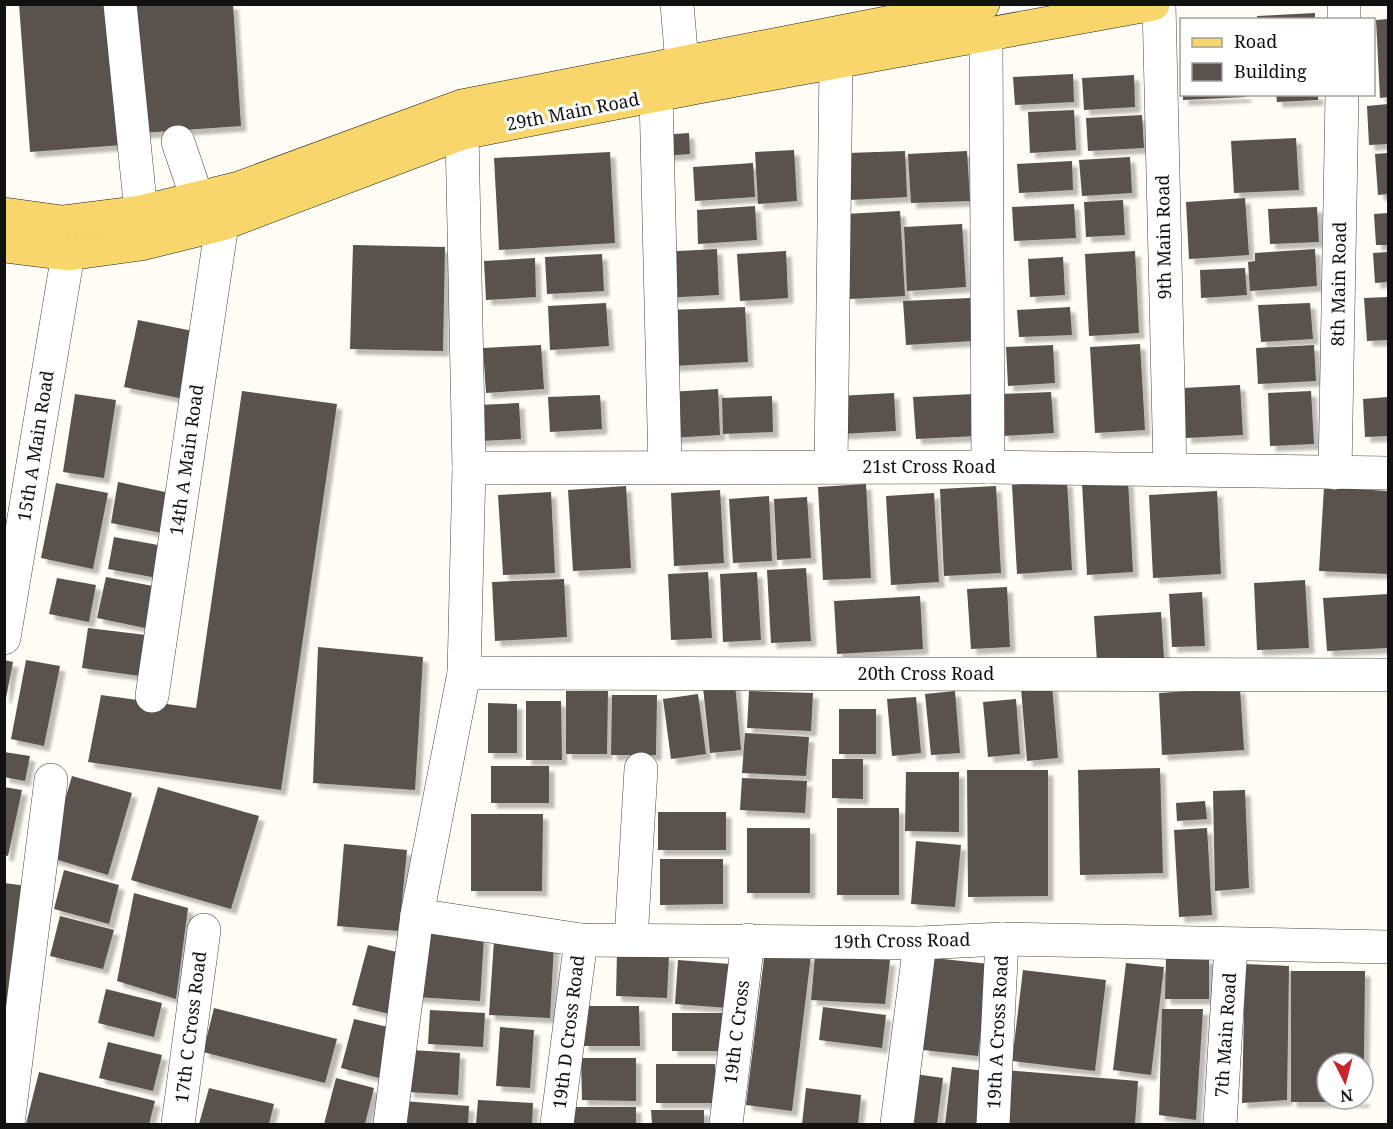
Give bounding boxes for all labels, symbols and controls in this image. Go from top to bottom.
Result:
legend [1180,18,1375,96]
text: Road [1234,29,1277,53]
text: Building [1234,59,1307,83]
street label: 29th Main Road [504,86,641,136]
street label: 9th Main Road [1150,174,1176,300]
street label: 8th Main Road [1325,221,1351,347]
street label: 15th A Main Road [11,369,59,523]
street label: 14th A Main Road [164,383,208,537]
street label: 21st Cross Road [862,454,996,478]
street label: 20th Cross Road [858,661,994,685]
street label: 19th Cross Road [833,927,971,953]
street label: 17th C Cross Road [169,950,211,1104]
street label: 19th D Cross Road [547,954,589,1110]
street label: 19th A Cross Road [981,954,1013,1110]
street label: 7th Main Road [1209,972,1241,1098]
street label: 19th C Cross [718,979,754,1085]
north arrow [1315,1051,1375,1111]
text: N [1339,1084,1354,1108]

